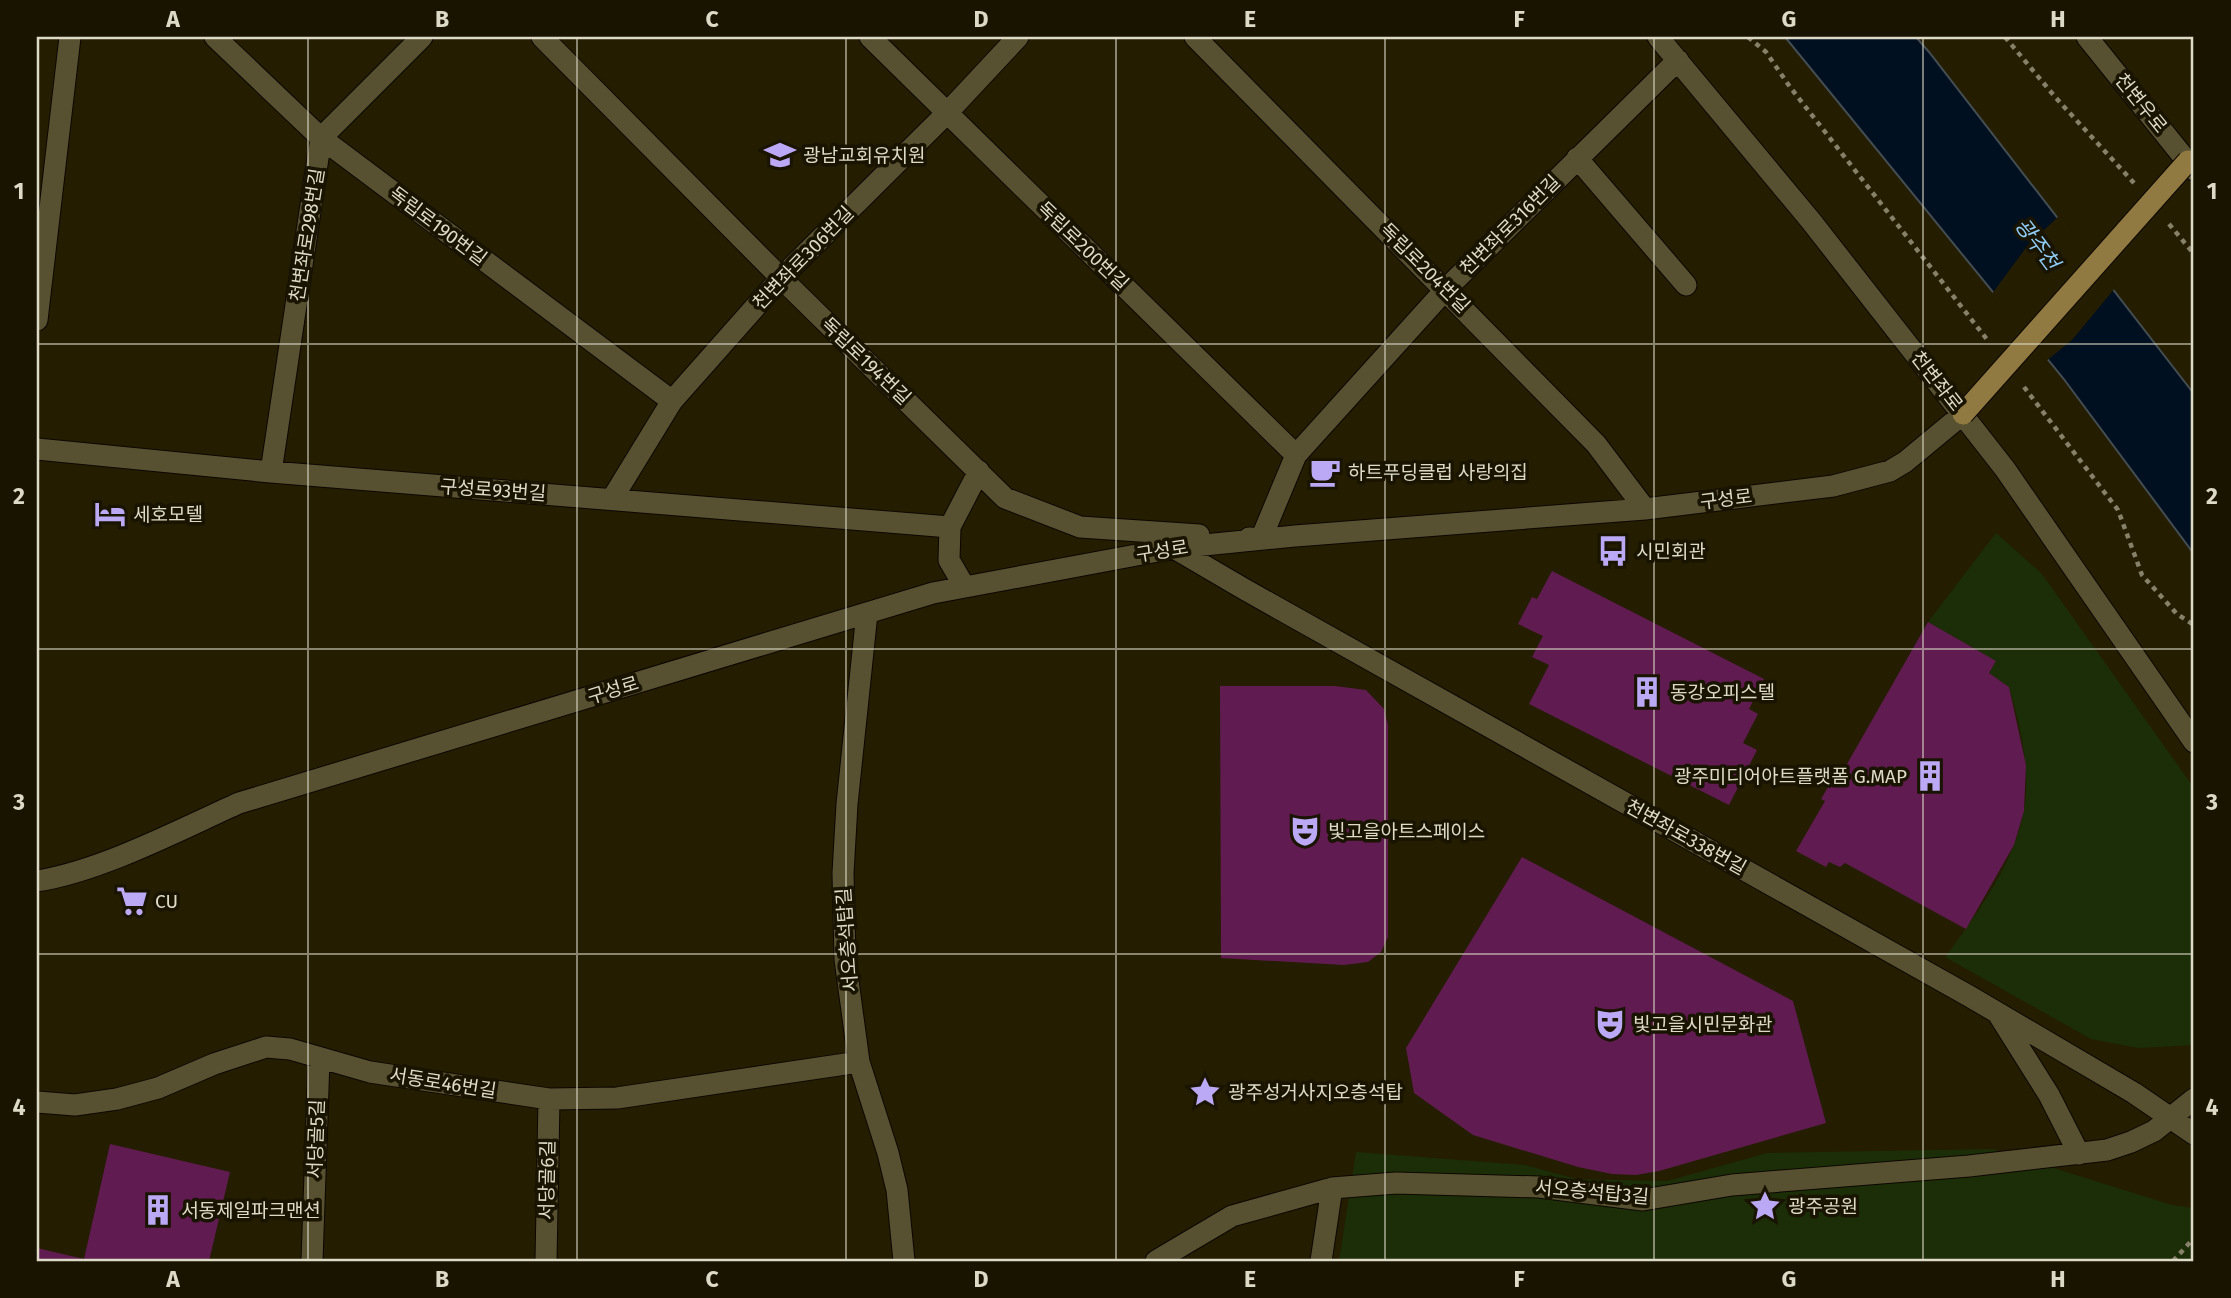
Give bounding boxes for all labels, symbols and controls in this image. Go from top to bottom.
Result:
text: A [165,5,180,33]
text: B [435,5,449,33]
text: C [705,5,719,33]
text: D [974,5,989,33]
text: E [1244,5,1256,33]
text: F [1513,5,1525,33]
text: G [1782,5,1796,33]
text: H [2050,5,2066,33]
street label: 천변우로 [2110,69,2172,137]
school or university icon: 광남교회유치원 [763,138,797,172]
place label: 광남교회유치원 [803,144,925,167]
street label: 천변좌로298번길 [285,167,329,303]
street label: 천변좌로316번길 [1455,170,1565,280]
text: 1 [14,177,24,205]
text: 1 [2207,177,2217,205]
street label: 독립로190번길 [385,182,491,270]
street label: 독립로200번길 [1033,197,1133,295]
street label: 천변좌로306번길 [748,201,858,315]
water label: 광주천 [2009,213,2066,277]
street label: 독립로204번길 [1375,218,1475,318]
street label: 독립로194번길 [816,313,916,409]
street label: 천변좌로 [1906,346,1968,416]
cafe icon: 하트푸딩클럽 사랑의집 [1308,455,1342,489]
place label: 하트푸딩클럽 사랑의집 [1348,461,1528,484]
street label: 구성로93번길 [439,475,547,505]
text: 2 [13,482,25,510]
text: 2 [2206,482,2218,510]
street label: 구성로 [1699,484,1753,514]
hotel icon: 세호모텔 [93,497,127,531]
place label: 세호모텔 [133,503,203,526]
bus stop icon: 시민회관 [1596,534,1630,568]
street label: 구성로 [1134,536,1190,566]
place label: 시민회관 [1636,540,1706,563]
street label: 구성로 [585,671,641,709]
building icon: 동강오피스텔 [1630,675,1664,709]
place label: 동강오피스텔 [1670,681,1775,704]
building icon: 광주미디어아트플랫폼 G.MAP [1913,759,1947,793]
place label: 광주미디어아트플랫폼 G.MAP [1674,765,1907,788]
text: 3 [12,788,25,816]
text: 3 [2205,788,2218,816]
street label: 천변좌로338번길 [1622,794,1750,880]
theatre icon: 빛고을아트스페이스 [1288,814,1322,848]
place label: 빛고을아트스페이스 [1328,820,1485,843]
supermarket icon: CU [115,884,149,918]
street label: 서오층석탑길 [832,887,862,993]
place label: CU [155,890,178,913]
theatre icon: 빛고을시민문화관 [1593,1007,1627,1041]
place label: 빛고을시민문화관 [1633,1013,1773,1036]
street label: 서동로46번길 [388,1063,498,1103]
place icon: 광주성거사지오층석탑 [1188,1075,1222,1109]
place label: 광주성거사지오층석탑 [1228,1081,1403,1104]
text: 4 [13,1093,26,1121]
text: 4 [2206,1093,2219,1121]
street label: 서당골5길 [303,1099,329,1179]
street label: 서당골6길 [535,1140,559,1220]
street label: 서오층석탑3길 [1534,1176,1650,1208]
place icon: 광주공원 [1748,1189,1782,1223]
building icon: 서동제일파크맨션 [141,1193,175,1227]
place label: 광주공원 [1788,1195,1858,1218]
place label: 서동제일파크맨션 [181,1199,321,1222]
text: A [165,1265,180,1293]
text: B [435,1265,449,1293]
text: C [705,1265,719,1293]
text: D [974,1265,989,1293]
text: E [1244,1265,1256,1293]
text: F [1513,1265,1525,1293]
text: G [1782,1265,1796,1293]
text: H [2050,1265,2066,1293]

